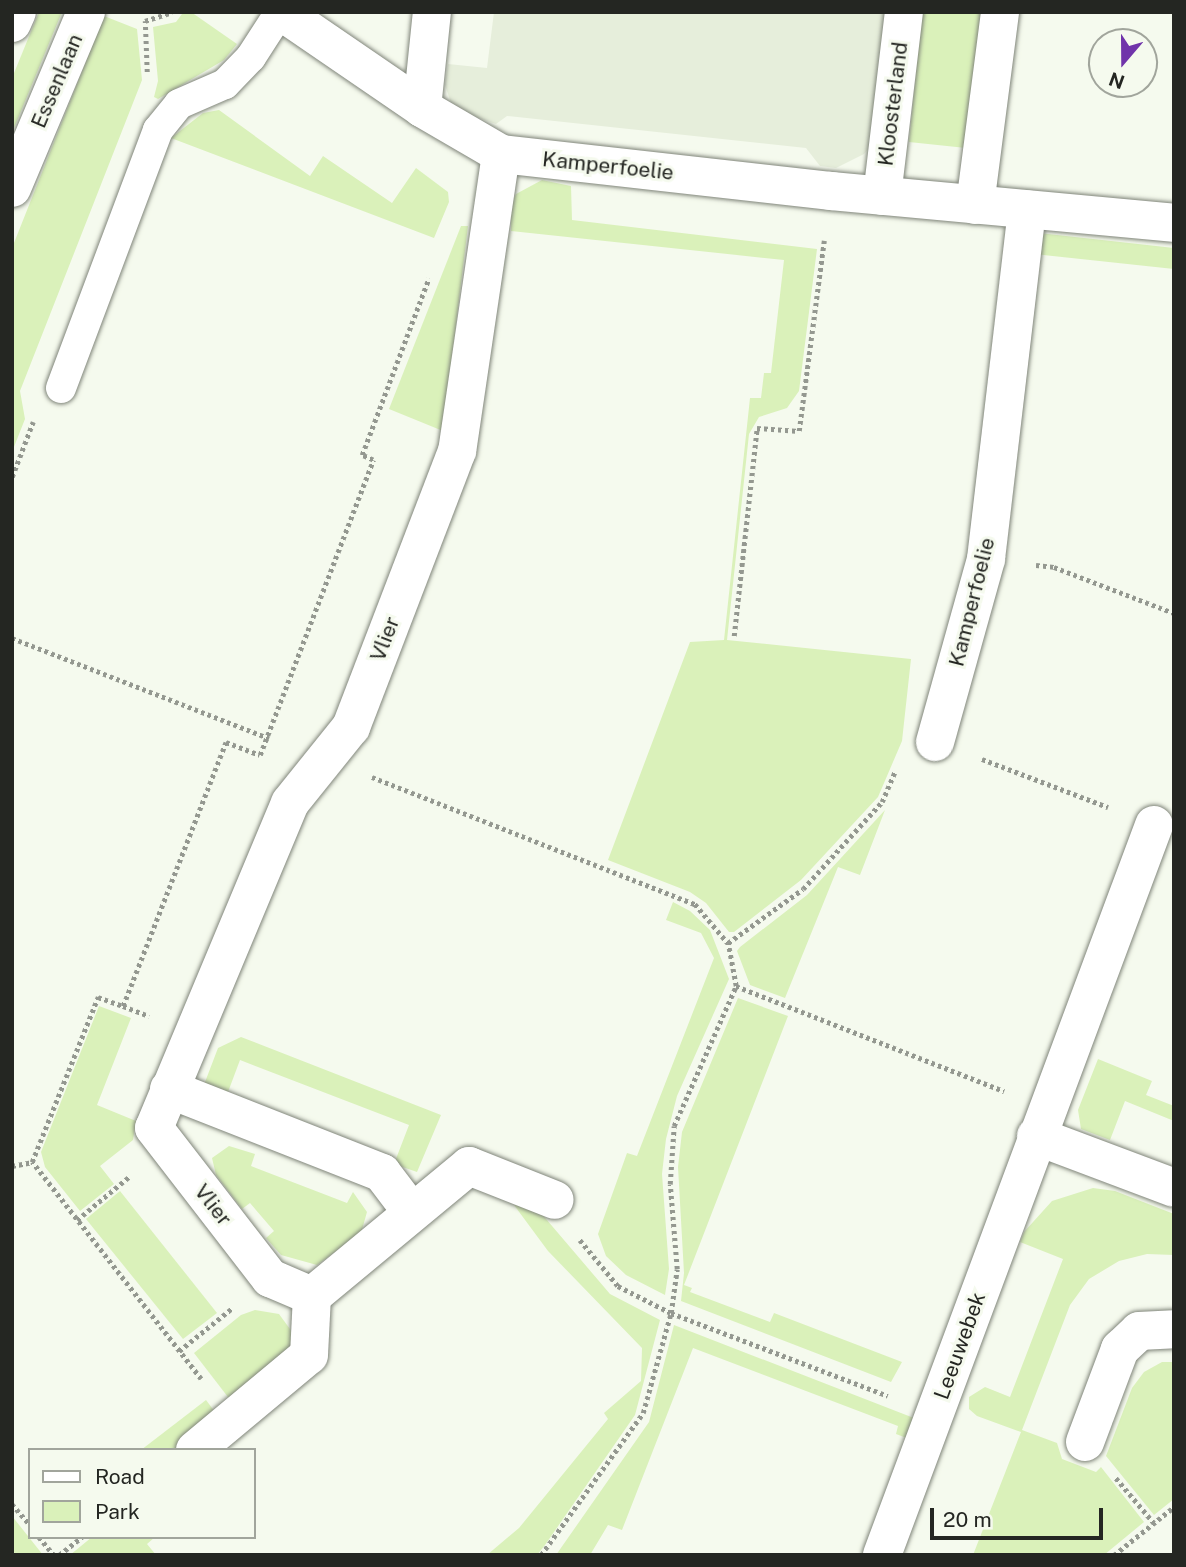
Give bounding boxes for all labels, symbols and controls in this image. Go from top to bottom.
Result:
north arrow [1088,28,1158,98]
street label: Essenlaan [26,30,88,132]
street label: Kloosterland [873,41,913,167]
text: N [1106,68,1127,94]
street label: Kamperfoelie [541,147,675,185]
street label: Kamperfoelie [944,535,1000,669]
street label: Vlier [365,613,405,665]
street label: Vlier [189,1179,237,1231]
street label: Leeuwebek [929,1289,991,1403]
legend [28,1448,256,1539]
text: Road [95,1464,145,1489]
scale bar [934,1494,1107,1538]
text: Park [95,1499,140,1524]
text: 20 m [943,1507,992,1532]

